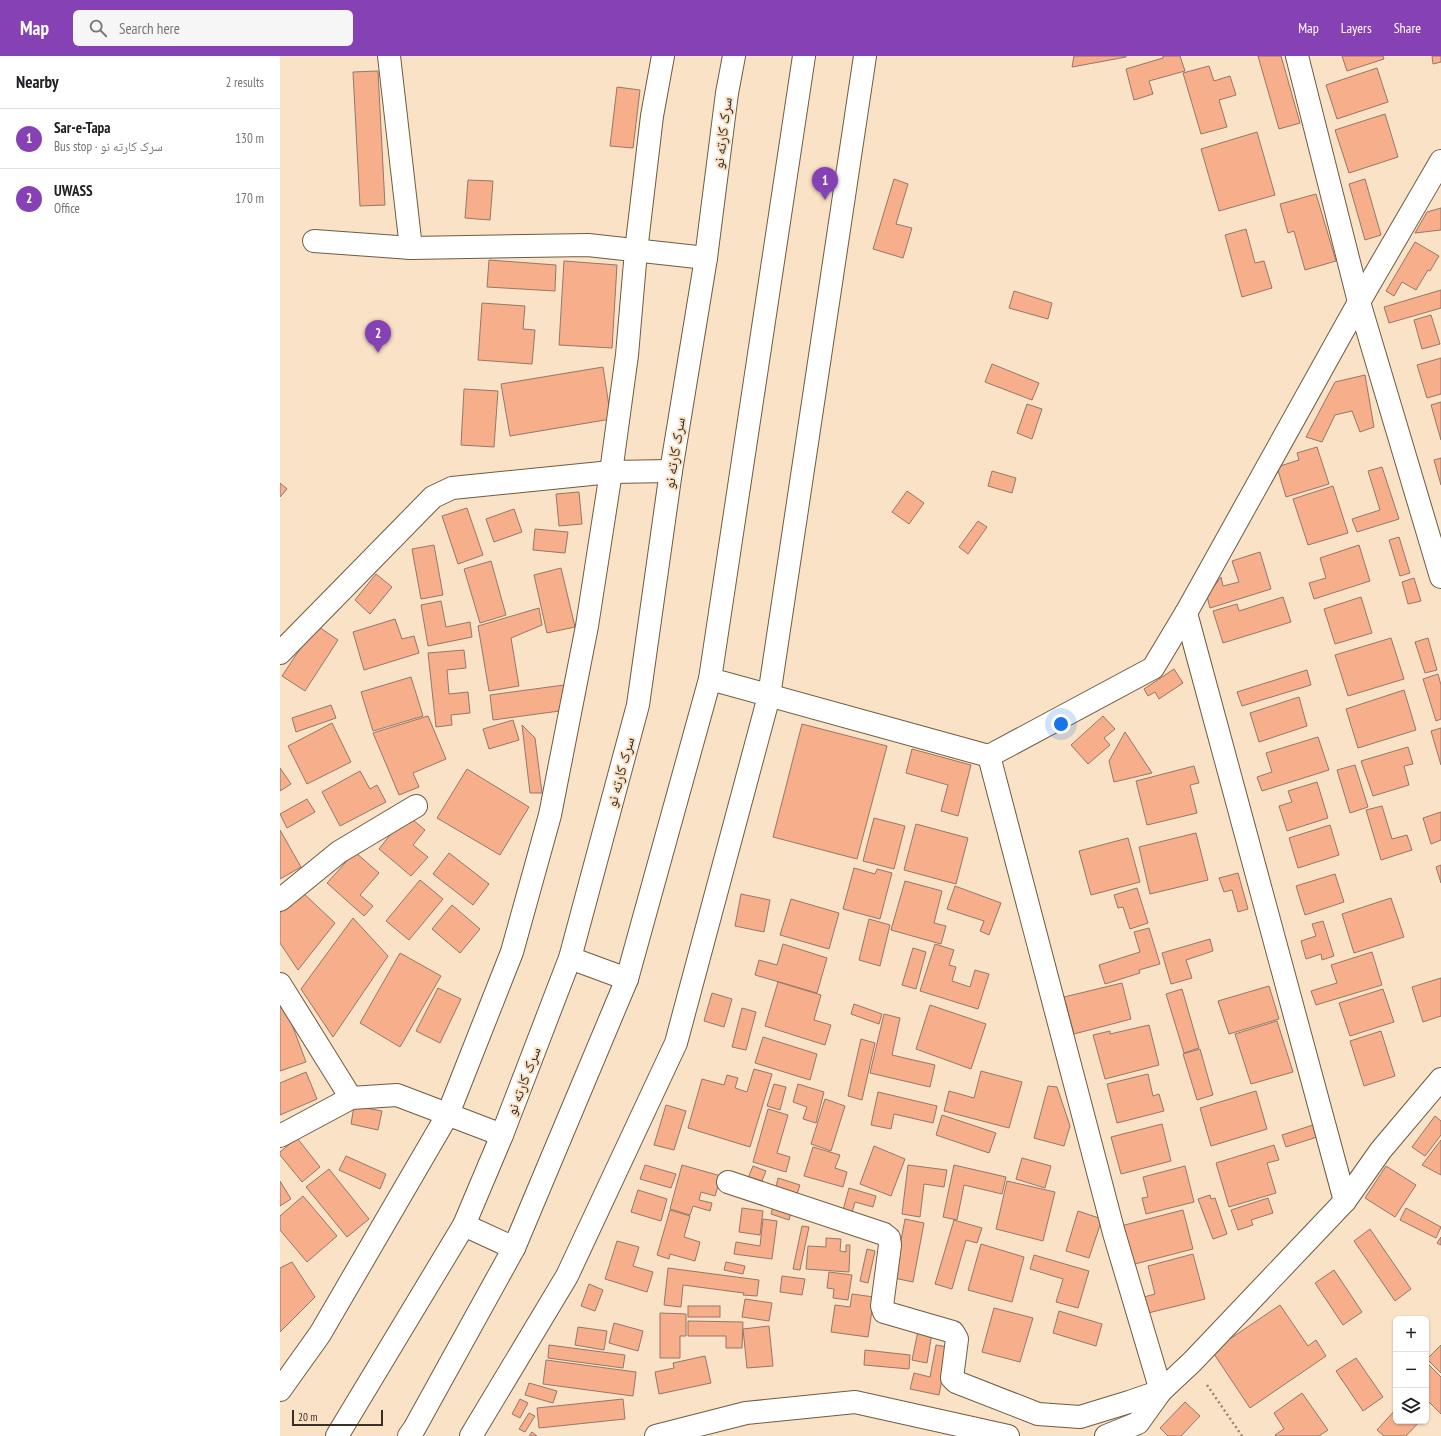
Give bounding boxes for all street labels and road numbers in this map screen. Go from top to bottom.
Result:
street label: سرک کارته نو [708,96,736,170]
street label: سرک کارته نو [659,416,689,490]
street label: سرک کارته نو [602,735,639,809]
street label: سرک کارته نو [501,1044,545,1118]

